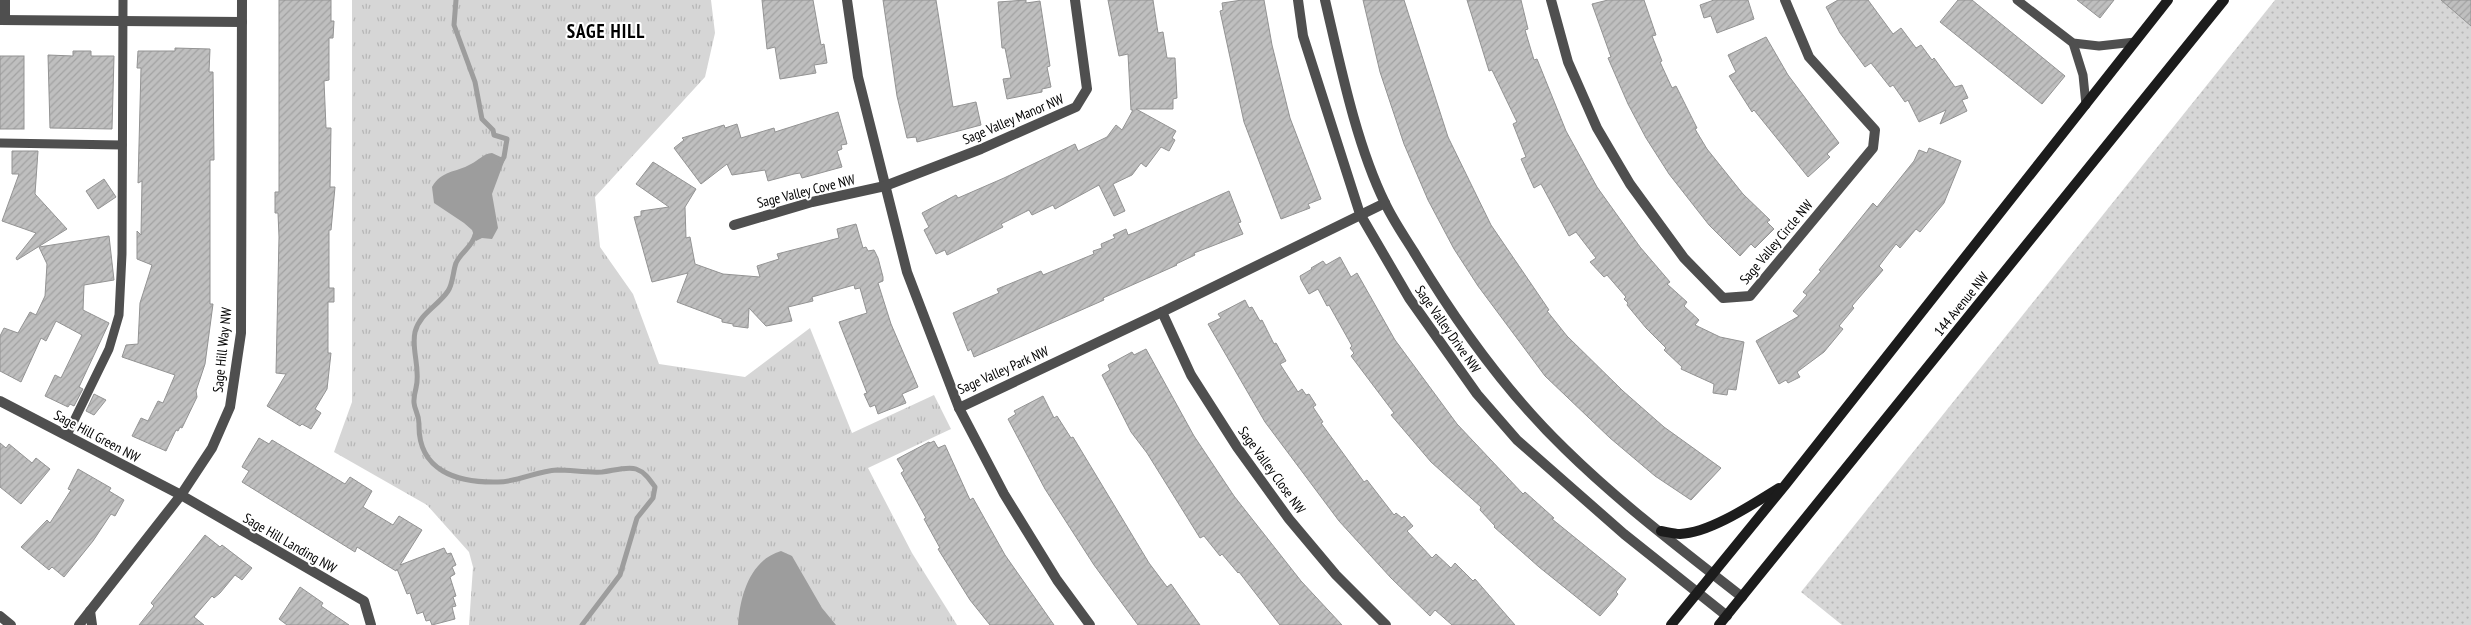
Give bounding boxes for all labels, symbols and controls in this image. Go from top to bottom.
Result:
district label: SAGE HILL [567,19,645,43]
street label: Sage Valley Manor NW [960,89,1067,148]
street label: Sage Valley Cove NW [755,170,858,212]
street label: Sage Valley Circle NW [1735,196,1817,288]
street label: 144 Avenue NW [1930,268,1993,340]
street label: Sage Valley Drive NW [1411,282,1485,377]
street label: Sage Hill Way NW [209,306,235,393]
street label: Sage Valley Park NW [955,342,1052,398]
street label: Sage Hill Green NW [51,406,144,466]
street label: Sage Valley Close NW [1234,423,1310,518]
street label: Sage Hill Landing NW [240,509,340,577]

